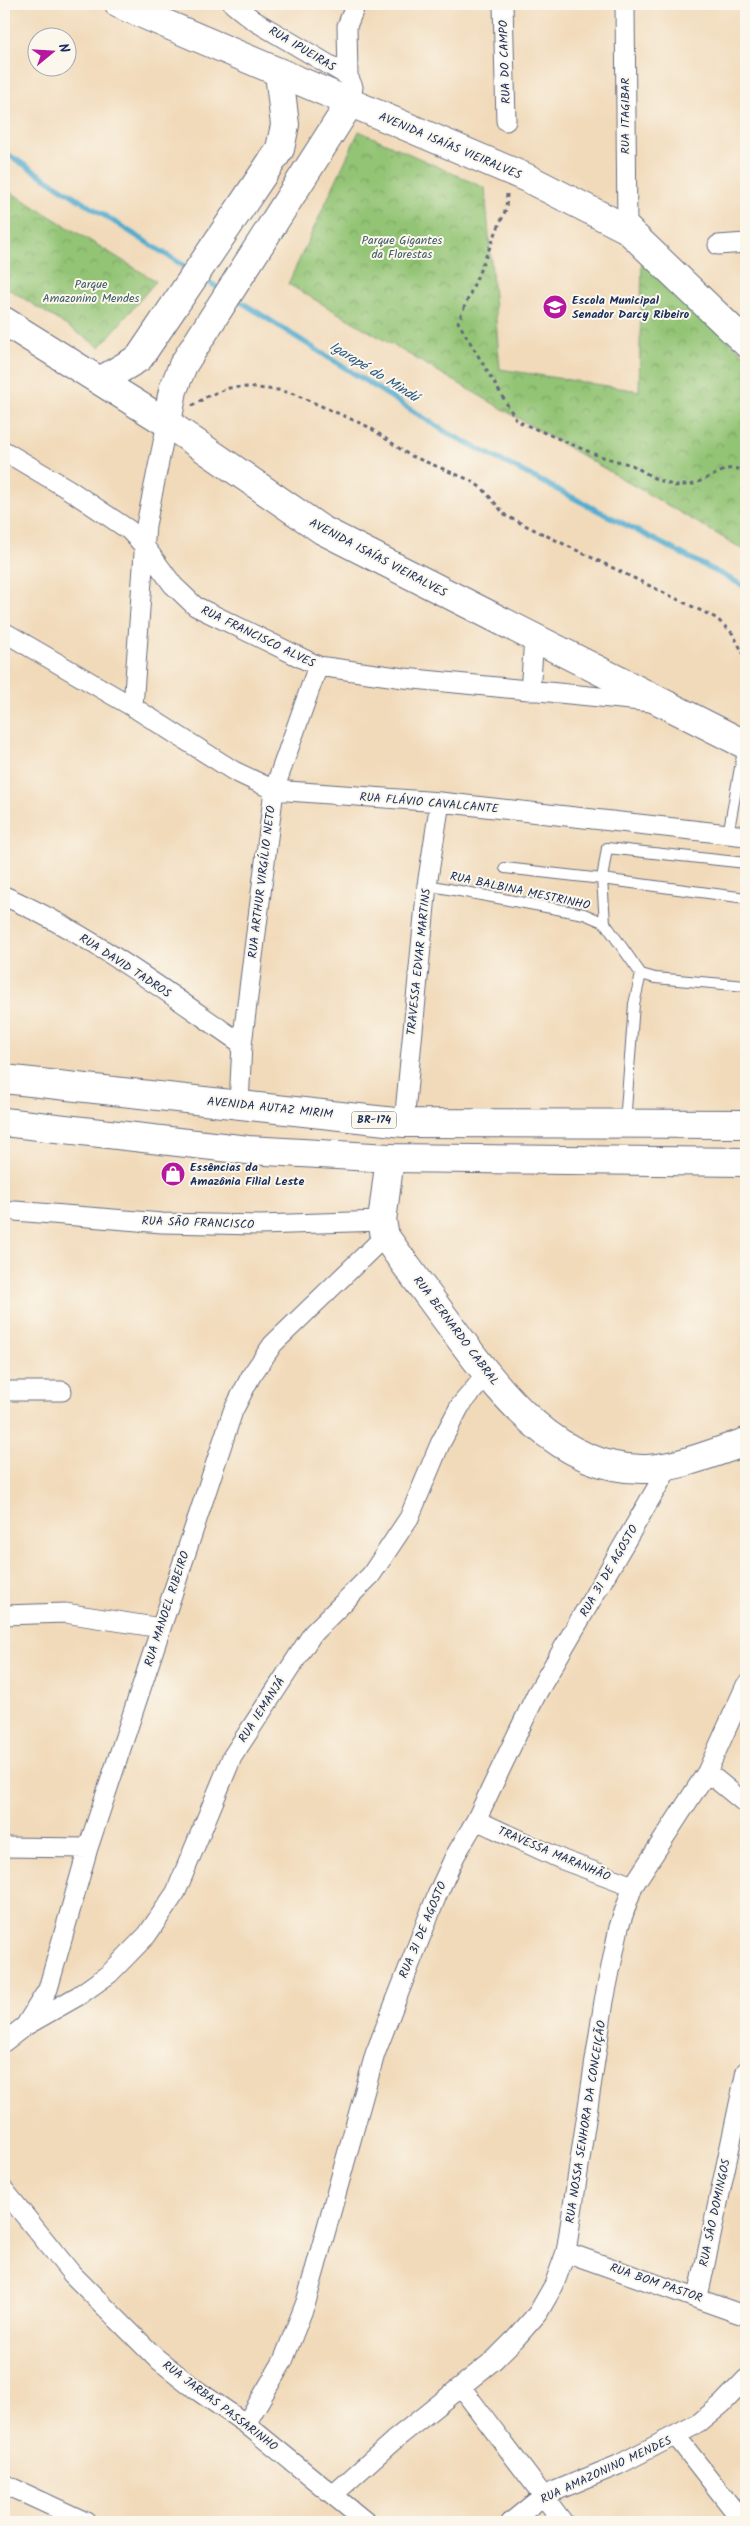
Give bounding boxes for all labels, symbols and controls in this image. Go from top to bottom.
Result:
street label: RUA DO CAMPO [494,19,516,104]
street label: RUA IPUEIRAS [265,22,340,77]
north arrow [28,28,78,78]
text: N [52,41,75,56]
street label: RUA ITAGIBAR [616,78,635,154]
street label: AVENIDA ISAÍAS VIEIRALVES [376,107,525,185]
park label: Parque Gigantes da Florestas [362,231,442,264]
park label: Parque Amazonino Mendes [43,275,139,308]
place label: Escola Municipal Senador Darcy Ribeiro [572,291,690,324]
school or university icon: Escola Municipal Senador Darcy Ribeiro [542,294,568,320]
water label: Igarapé do Mindú [325,336,426,410]
street label: AVENIDA ISAÍAS VIEIRALVES [306,514,451,603]
street label: RUA FRANCISCO ALVES [198,601,319,673]
street label: RUA FLÁVIO CAVALCANTE [359,787,500,819]
street label: RUA ARTHUR VIRGÍLIO NETO [243,804,281,959]
street label: RUA BALBINA MESTRINHO [448,867,592,915]
street label: TRAVESSA EDVAR MARTINS [402,887,436,1036]
street label: RUA DAVID TADROS [75,929,175,1003]
street label: AVENIDA AUTAZ MIRIM [206,1092,334,1124]
road number: BR-174 [352,1112,396,1128]
place label: Essências da Amazônia Filial Leste [190,1158,304,1191]
shop icon: Essências da Amazônia Filial Leste [160,1161,186,1187]
street label: RUA SÃO FRANCISCO [141,1212,255,1234]
street label: RUA BERNARDO CABRAL [408,1272,504,1390]
street label: RUA 31 DE AGOSTO [575,1521,643,1621]
street label: RUA MANOEL RIBEIRO [139,1548,195,1669]
street label: RUA IEMANJÁ [234,1673,290,1747]
street label: TRAVESSA MARANHÃO [495,1822,614,1887]
street label: RUA 31 DE AGOSTO [394,1878,452,1981]
street label: RUA NOSSA SENHORA DA CONCEIÇÃO [561,2019,612,2225]
street label: RUA SÃO DOMINGOS [694,2157,736,2269]
street label: RUA BOM PASTOR [607,2258,705,2308]
street label: RUA JARBAS PASSARINHO [158,2356,282,2456]
street label: RUA AMAZONINO MENDES [537,2431,675,2509]

